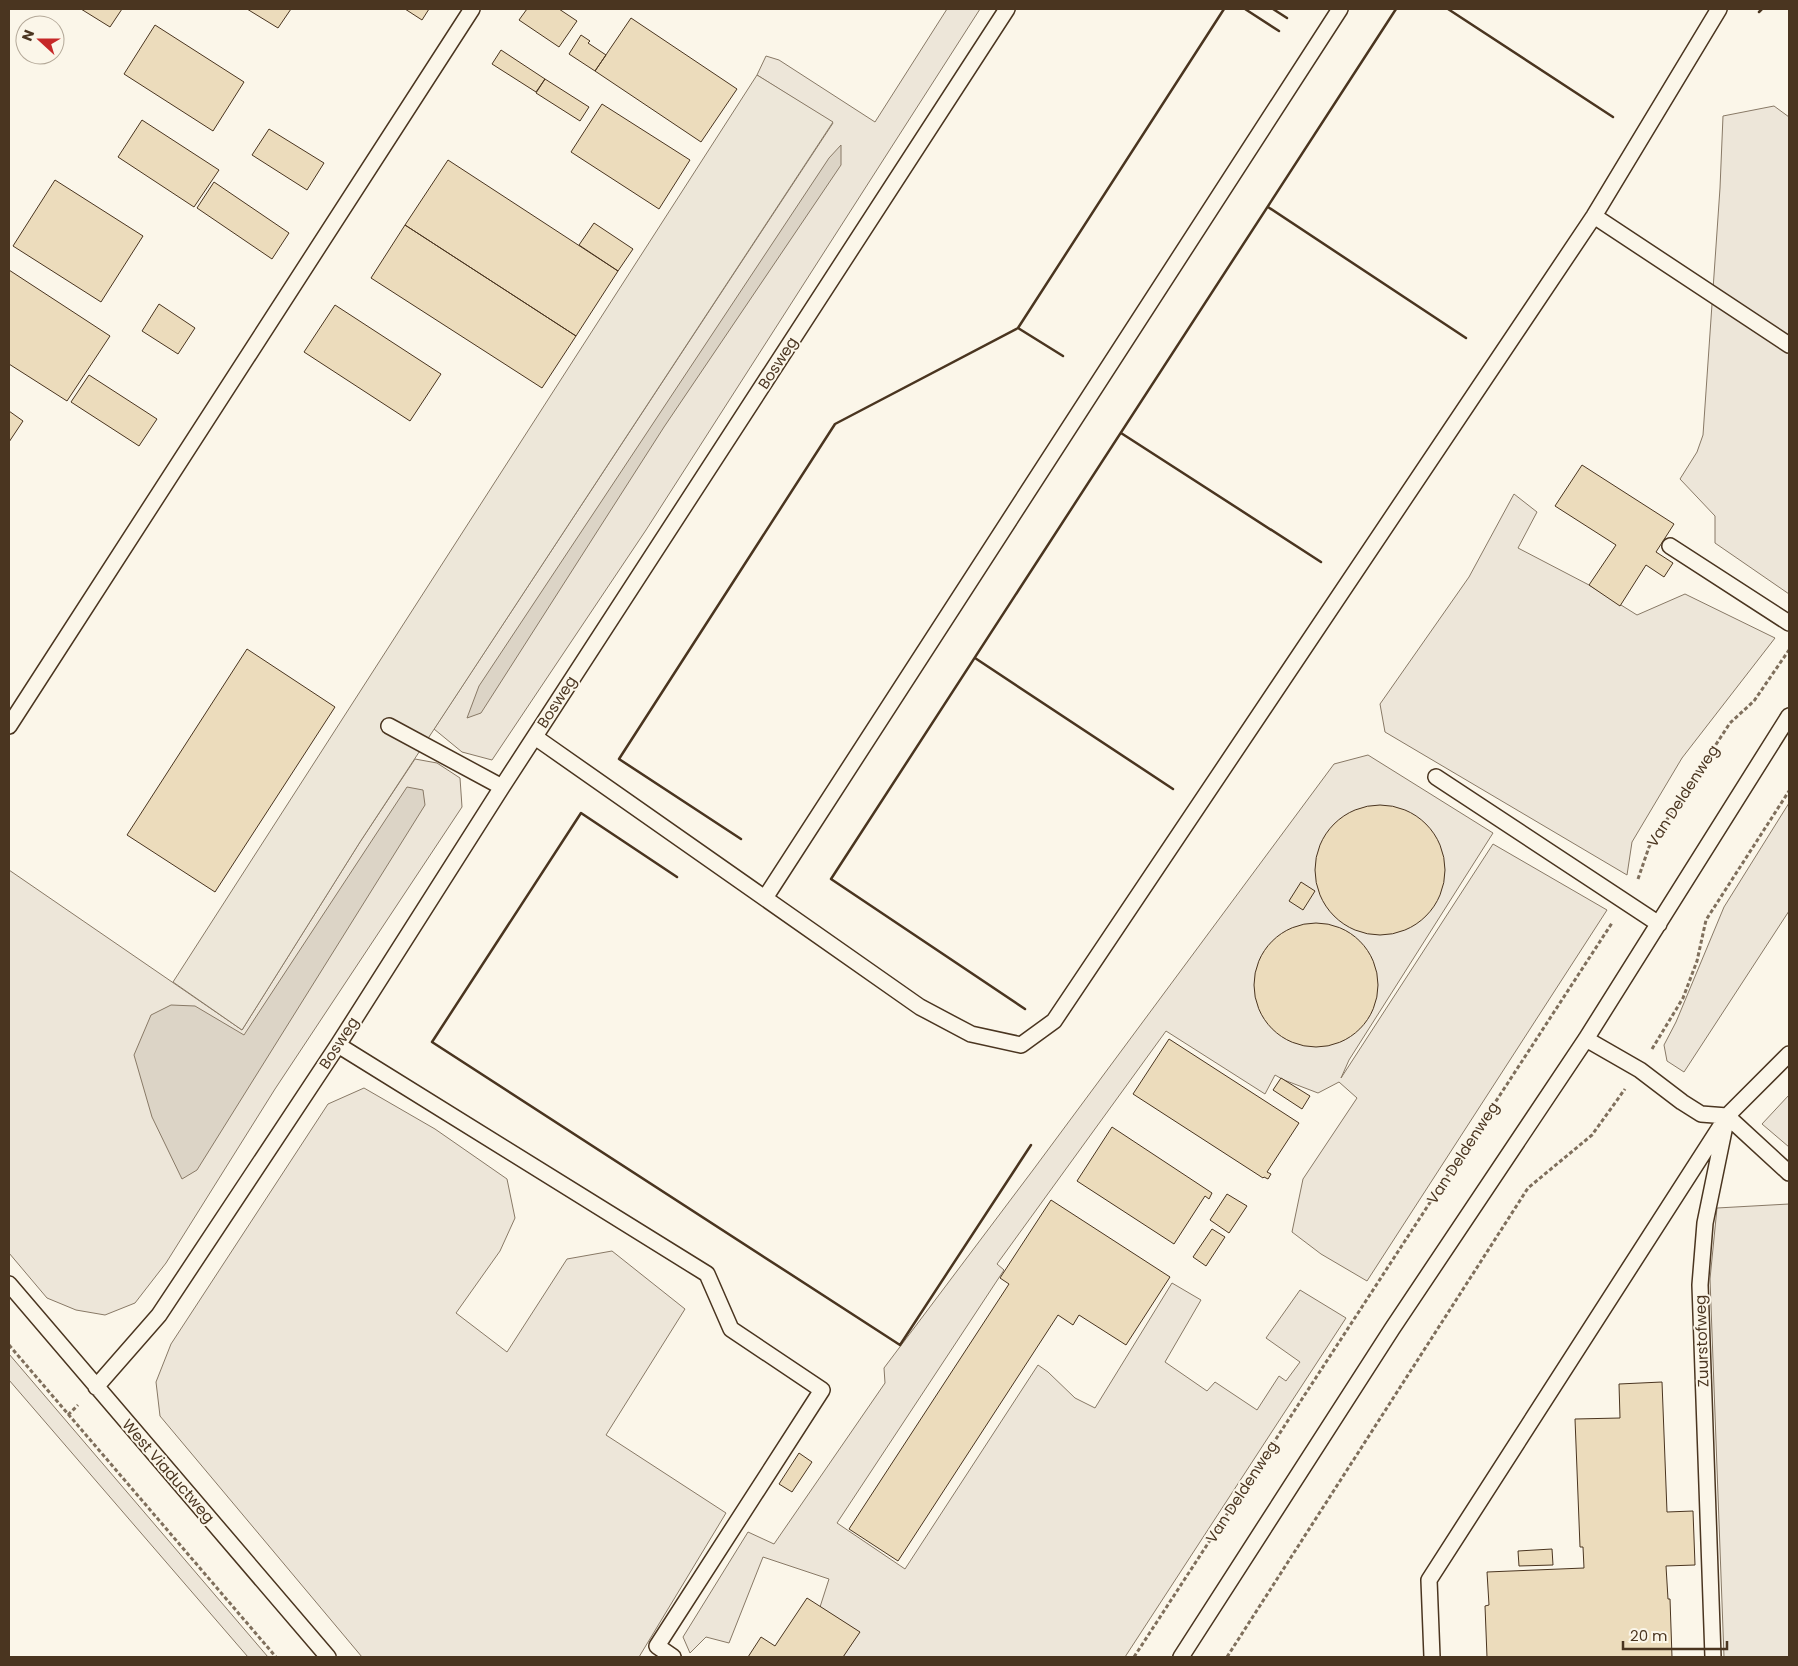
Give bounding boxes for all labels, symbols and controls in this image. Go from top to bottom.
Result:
north arrow [15,15,65,65]
text: N [17,27,39,44]
street label: Bosweg [753,333,802,393]
street label: Bosweg [532,672,581,732]
street label: Van Deldenweg [1642,740,1724,851]
street label: Bosweg [314,1013,363,1073]
street label: Van Deldenweg [1422,1097,1504,1208]
street label: Zuurstofweg [1689,1294,1714,1388]
street label: West Viaductweg [117,1414,219,1527]
street label: Van Deldenweg [1201,1436,1283,1547]
scale bar [1623,1618,1727,1650]
text: 20 m [1630,1625,1668,1646]

